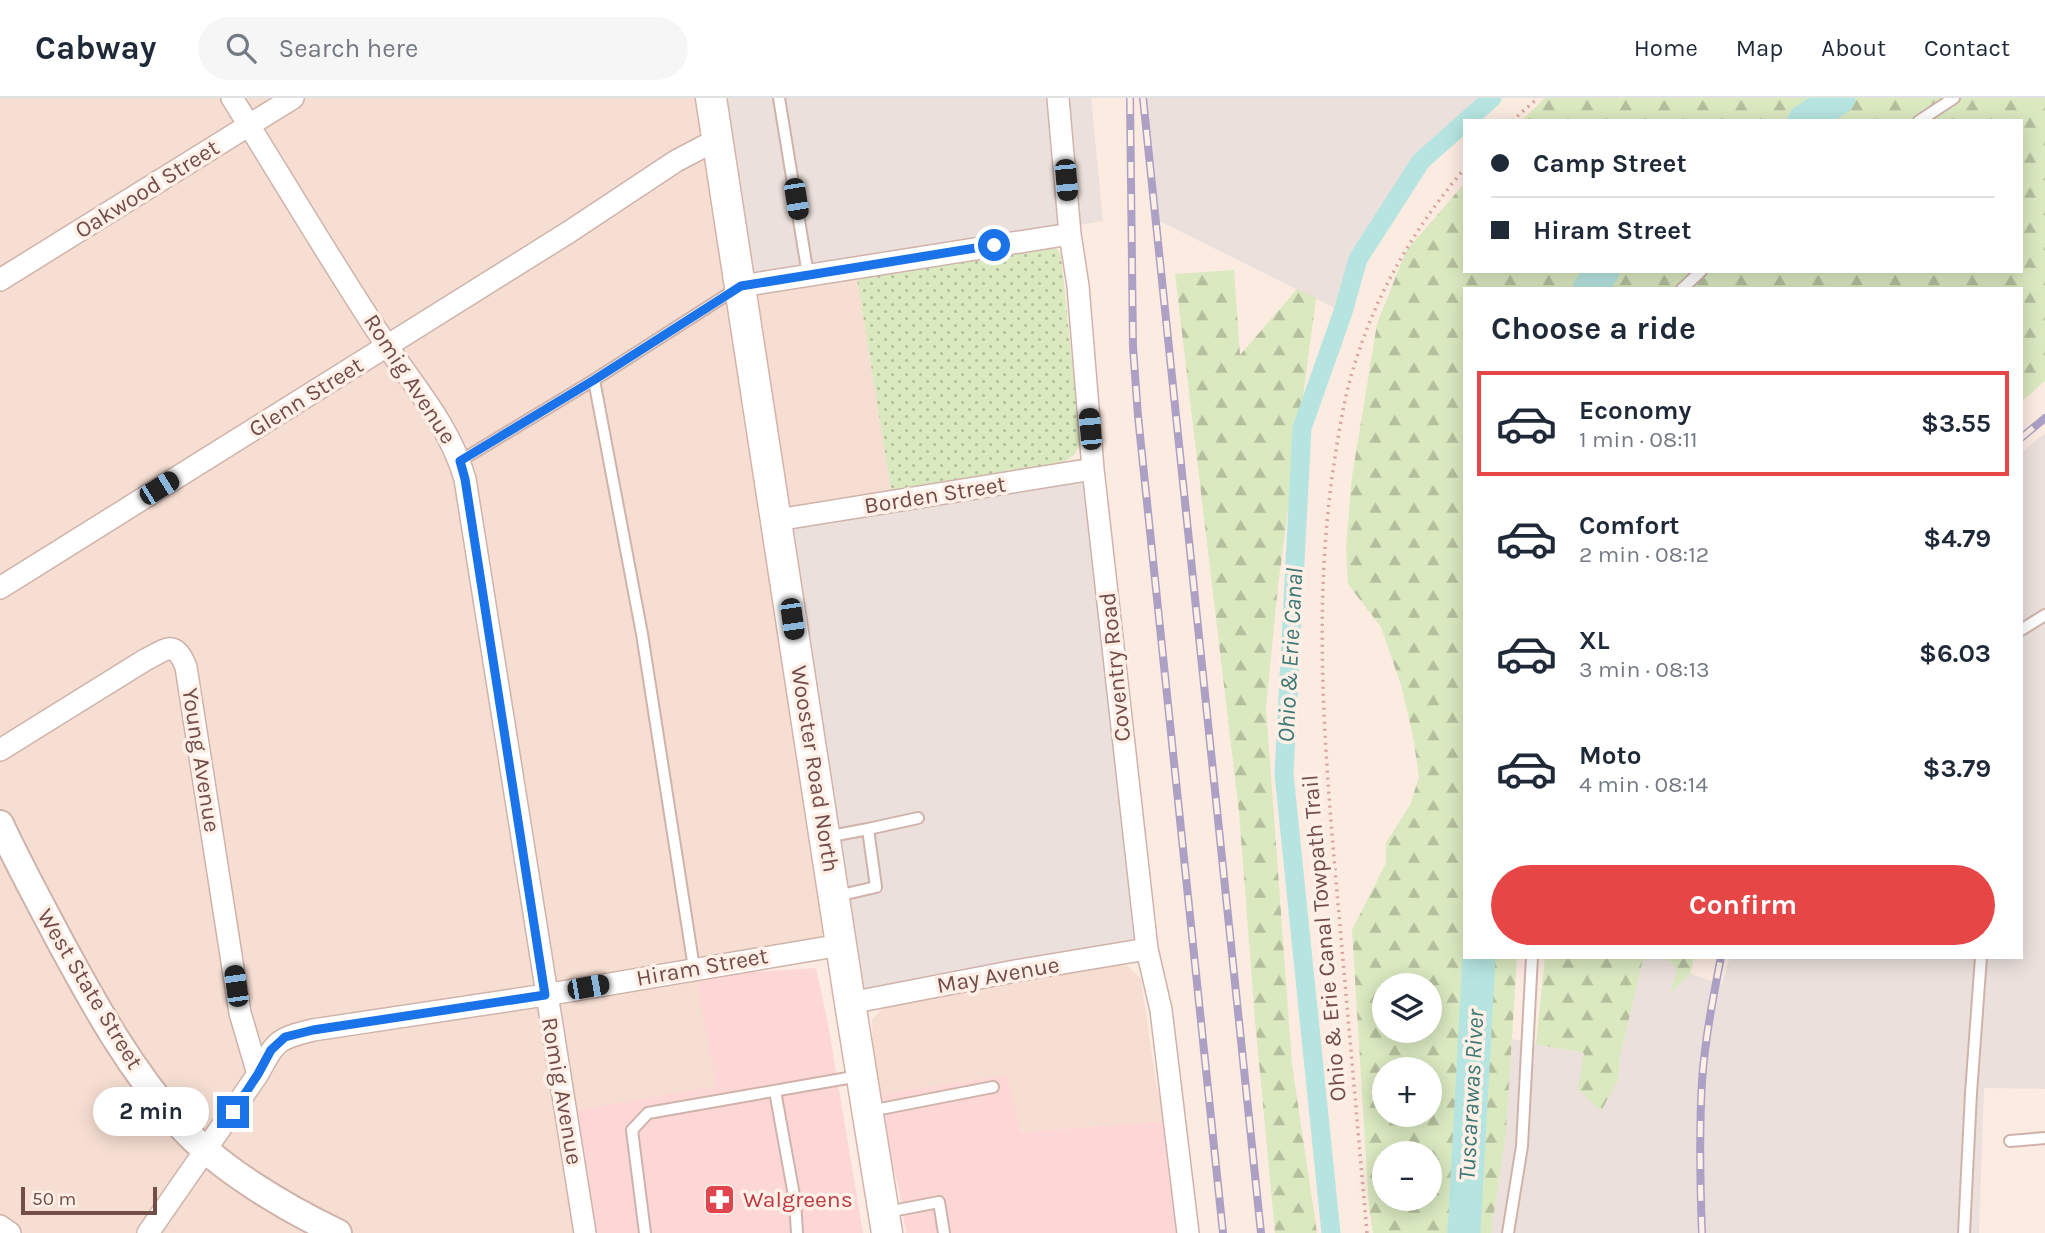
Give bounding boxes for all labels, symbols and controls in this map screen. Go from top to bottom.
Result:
search box [198,17,688,80]
text: Cabway [35,29,156,67]
icon: search [222,29,260,67]
text: Search here [278,33,418,64]
text: Home [1634,34,1698,62]
text: Map [1736,34,1783,62]
text: About [1821,34,1886,62]
text: Contact [1924,34,2010,62]
street label: Oakwood Street [70,134,224,244]
text: Camp Street [1533,148,1687,179]
car [1054,158,1079,202]
car [783,177,810,221]
text: Hiram Street [1533,215,1691,246]
route start [978,229,1010,261]
street label: Romig Avenue [358,309,462,449]
text: Choose a ride [1491,310,1696,347]
street label: Glenn Street [244,351,368,443]
icon: car [1495,392,1558,455]
text: Economy [1579,395,1691,426]
car [1078,407,1103,451]
text: $3.55 [1921,408,1991,439]
text: 1 min · 08:11 [1579,426,1698,453]
car [136,468,183,508]
street label: Borden Street [862,470,1008,520]
icon: car [1495,507,1558,570]
text: Comfort [1579,510,1680,541]
text: $4.79 [1923,523,1991,554]
text: 2 min · 08:12 [1579,541,1709,568]
water label: Ohio & Erie Canal [1271,567,1309,743]
street label: Coventry Road [1094,591,1136,743]
car [779,597,806,641]
icon: car [1495,622,1558,685]
text: XL [1579,625,1610,656]
text: $6.03 [1919,638,1991,669]
text: 3 min · 08:13 [1579,656,1710,683]
street label: Wooster Road North [785,664,845,874]
street label: Young Avenue [176,686,226,834]
icon: car [1495,737,1558,800]
text: Moto [1579,740,1641,771]
text: $3.79 [1923,753,1991,784]
text: 4 min · 08:14 [1579,771,1708,798]
street label: Ohio & Erie Canal Towpath Trail [1296,774,1352,1102]
button: Confirm [1491,865,1995,945]
street label: West State Street [32,904,149,1074]
street label: Hiram Street [634,942,770,992]
street label: May Avenue [935,951,1061,999]
car [223,964,250,1008]
car [566,973,611,1001]
map controls [1372,973,1442,1211]
button: layers [1372,973,1442,1043]
water label: Tuscarawas River [1453,1008,1490,1181]
street label: Romig Avenue [536,1015,588,1167]
button: + [1372,1057,1442,1127]
callout: 2 min [93,1088,208,1136]
route end [217,1096,249,1128]
text: 2 min [119,1098,183,1125]
button: − [1372,1141,1442,1211]
pharmacy icon: Walgreens [703,1182,737,1216]
scale bar [21,1184,158,1216]
place label: Walgreens [743,1186,853,1213]
text: 50 m [32,1188,76,1210]

